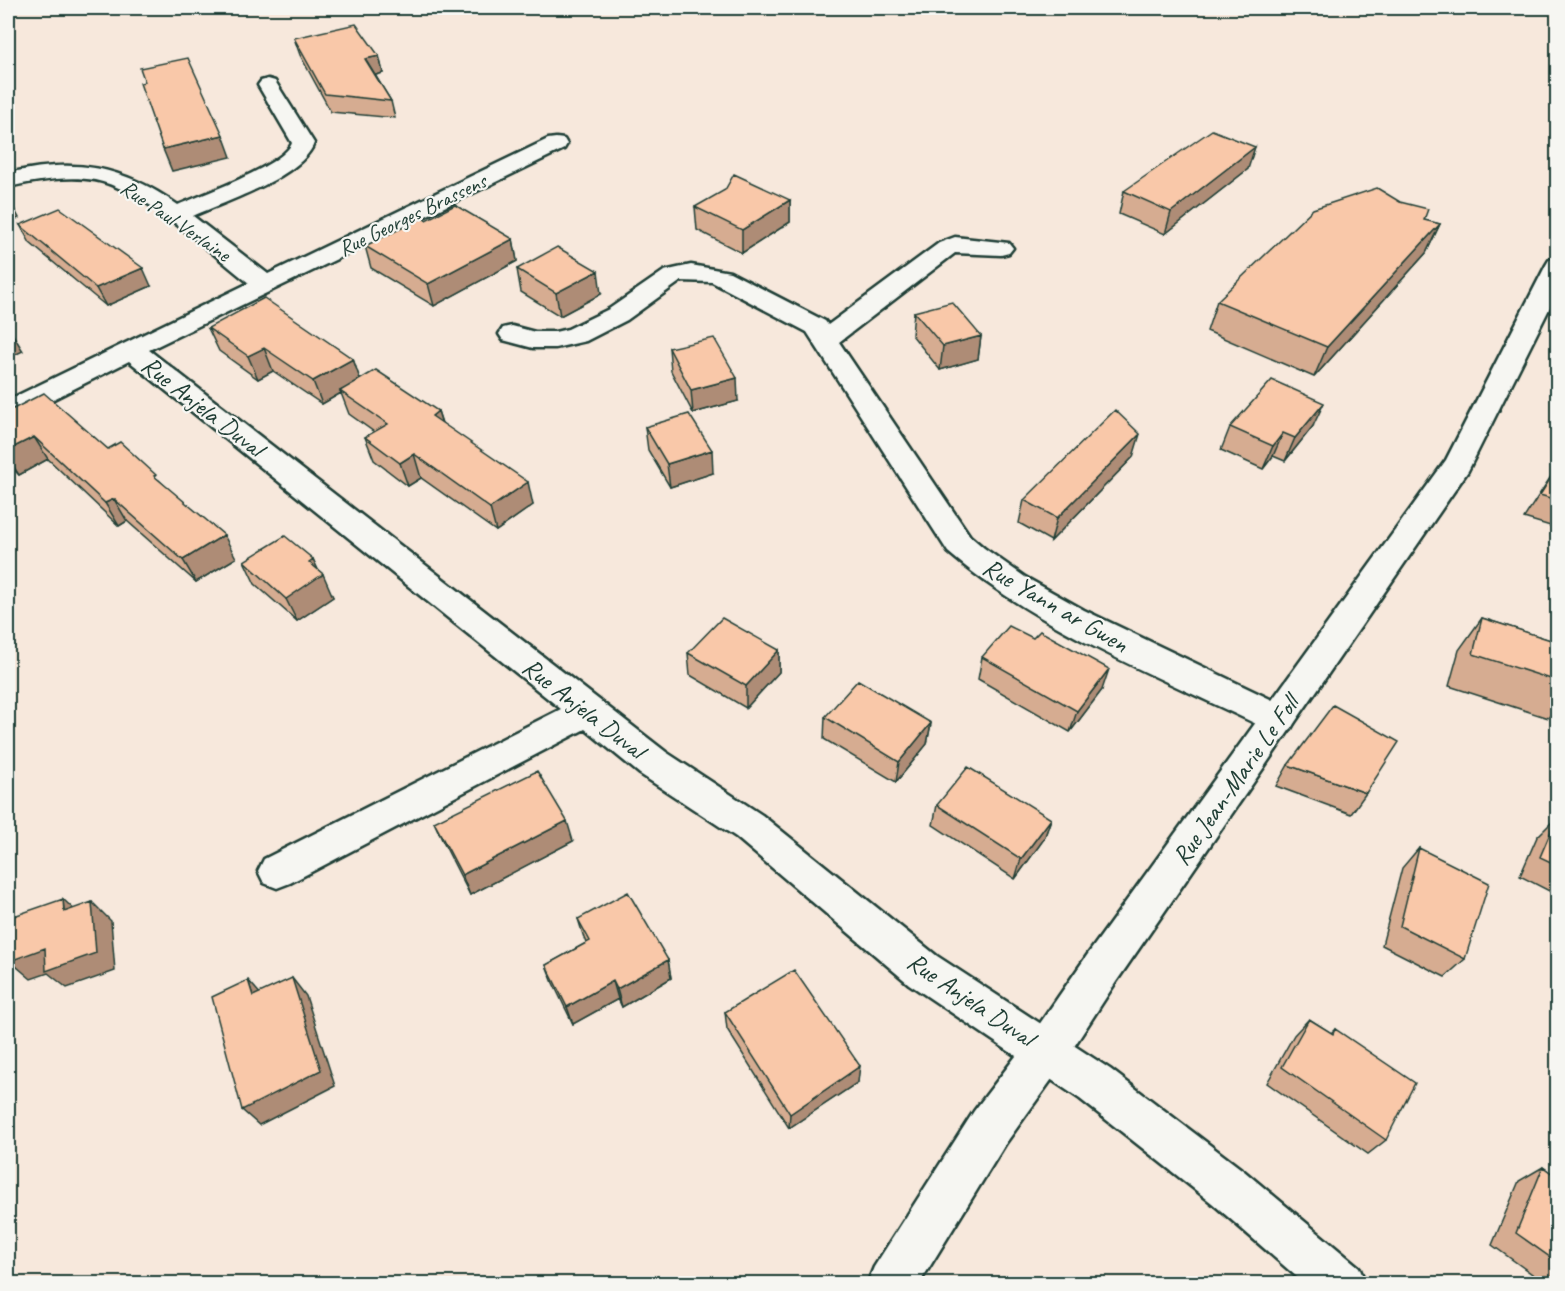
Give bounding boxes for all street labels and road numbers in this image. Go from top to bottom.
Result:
street label: Rue Georges Brassens [334,166,492,263]
street label: Rue Paul Verlaine [115,174,237,269]
street label: Rue Anjela Duval [135,348,274,467]
street label: Rue Yann ar Gwen [977,550,1135,661]
street label: Rue Anjela Duval [516,650,655,769]
street label: Rue Jean-Marie Le Foll [1165,685,1309,872]
street label: Rue Anjela Duval [901,945,1044,1057]

